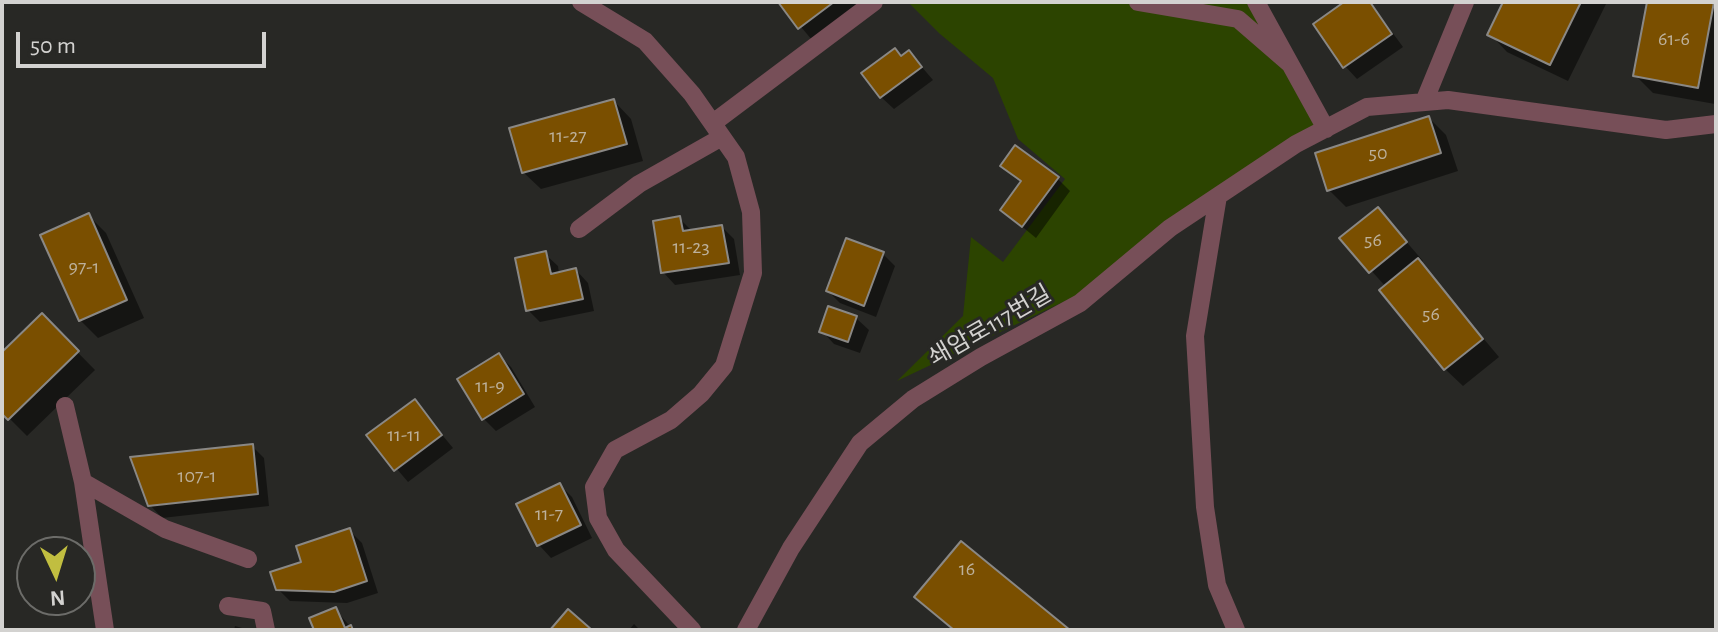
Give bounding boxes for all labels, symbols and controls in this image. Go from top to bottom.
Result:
scale bar [20,16,270,66]
house number: 61-6 [1658,27,1690,51]
text: 50 m [30,34,76,58]
house number: 11-27 [549,124,587,148]
house number: 50 [1369,141,1387,165]
house number: 56 [1364,228,1382,252]
house number: 11-23 [672,235,710,259]
house number: 97-1 [69,255,99,279]
street label: 쇄암로117번길 [924,279,1056,373]
house number: 56 [1422,302,1440,326]
house number: 11-9 [475,374,505,398]
house number: 11-11 [387,423,421,447]
house number: 107-1 [178,464,216,488]
house number: 11-7 [535,502,563,526]
north arrow [16,536,96,616]
house number: 16 [959,557,975,581]
text: N [49,586,66,609]

